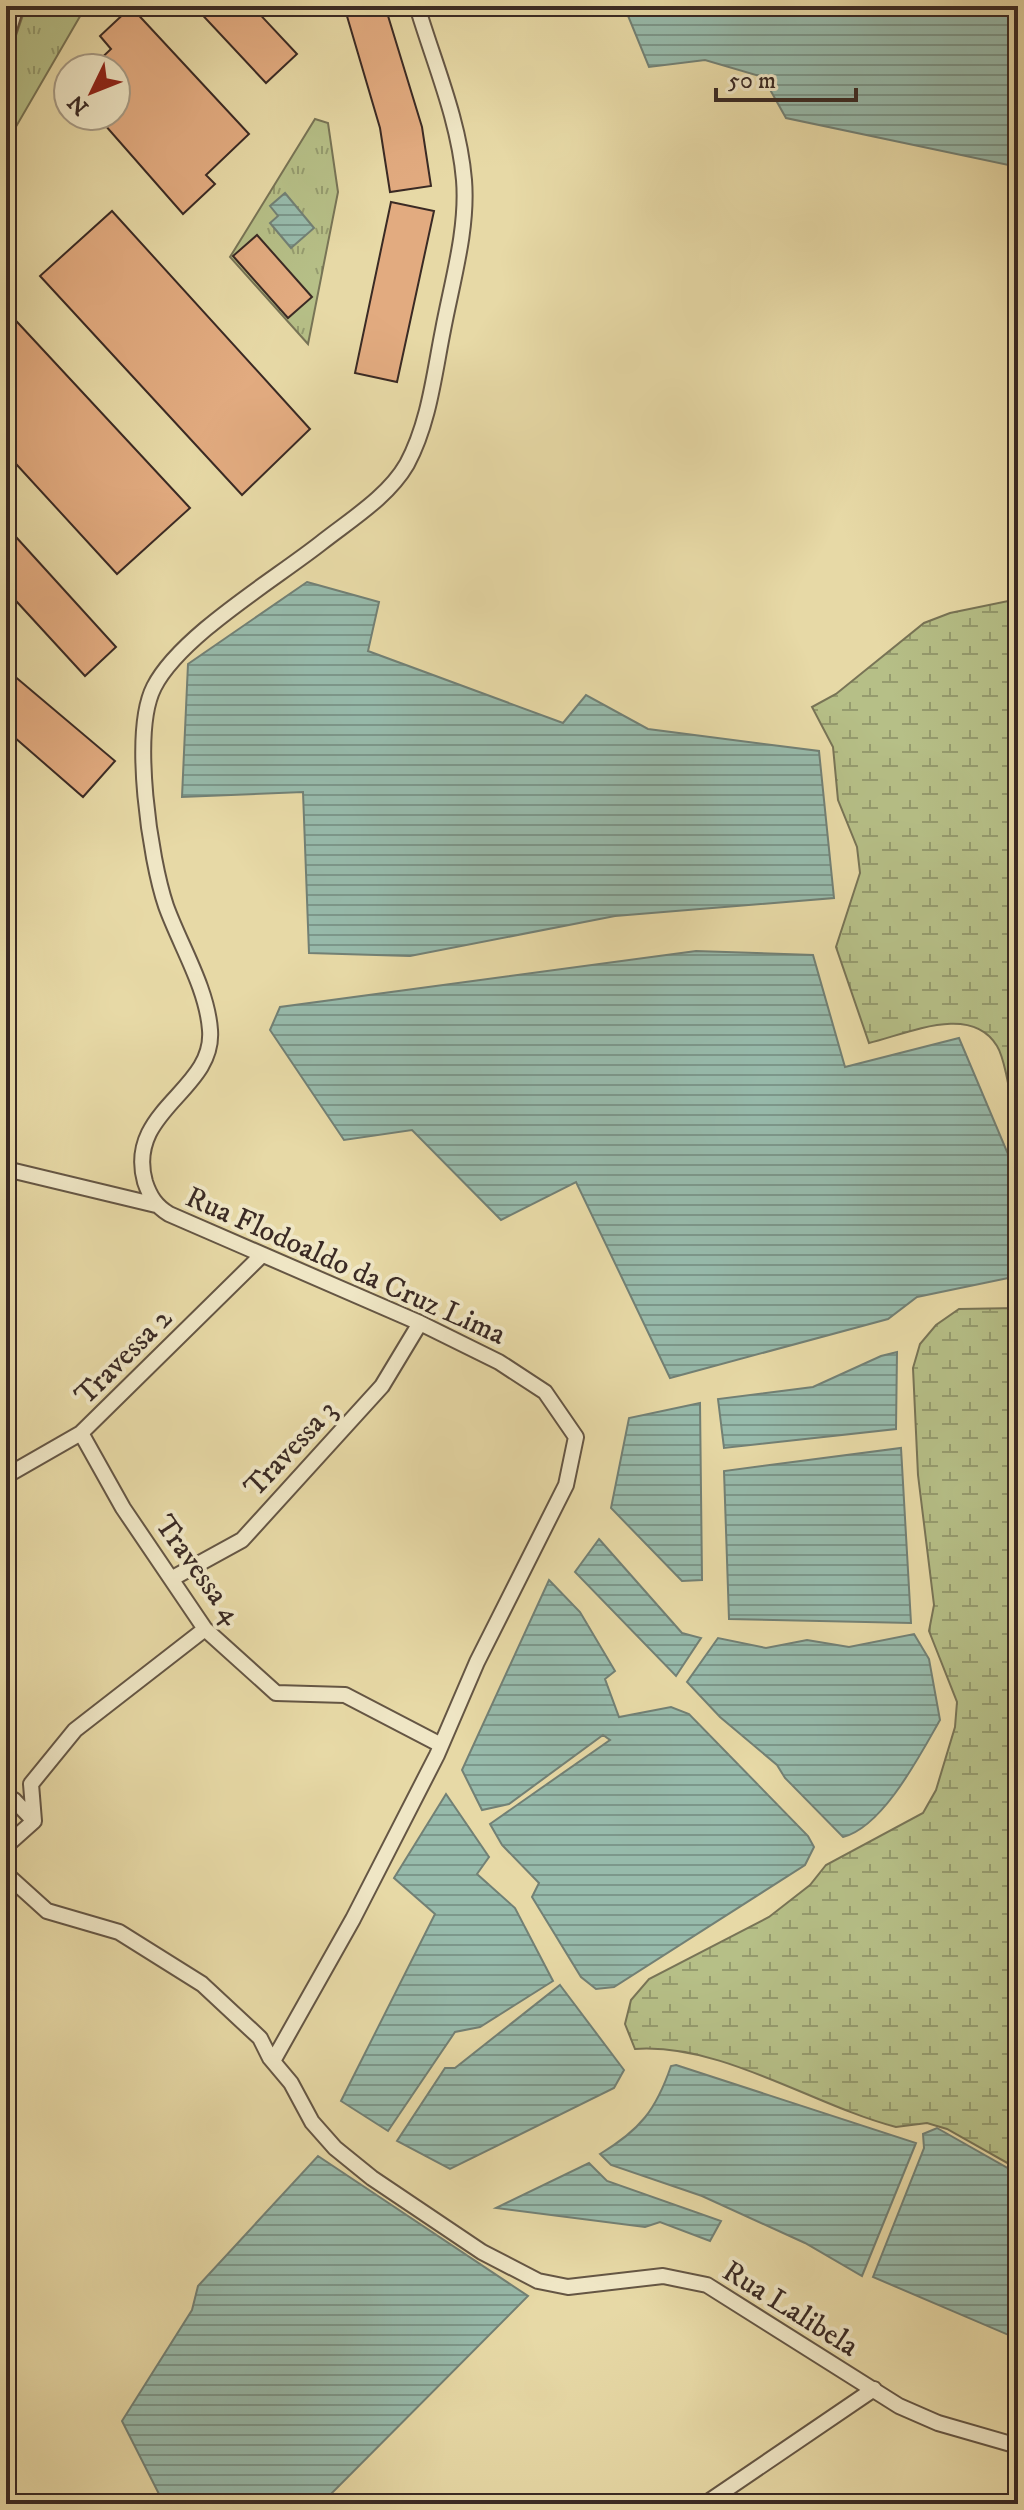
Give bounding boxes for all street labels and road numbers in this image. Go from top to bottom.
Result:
street label: Rua Flodoaldo da Cruz Lima [180,1179,511,1354]
street label: Travessa 2 [68,1300,181,1414]
street label: Travessa 3 [237,1393,345,1505]
street label: Travessa 4 [146,1508,250,1632]
street label: Rua Lalibela [716,2253,865,2366]

